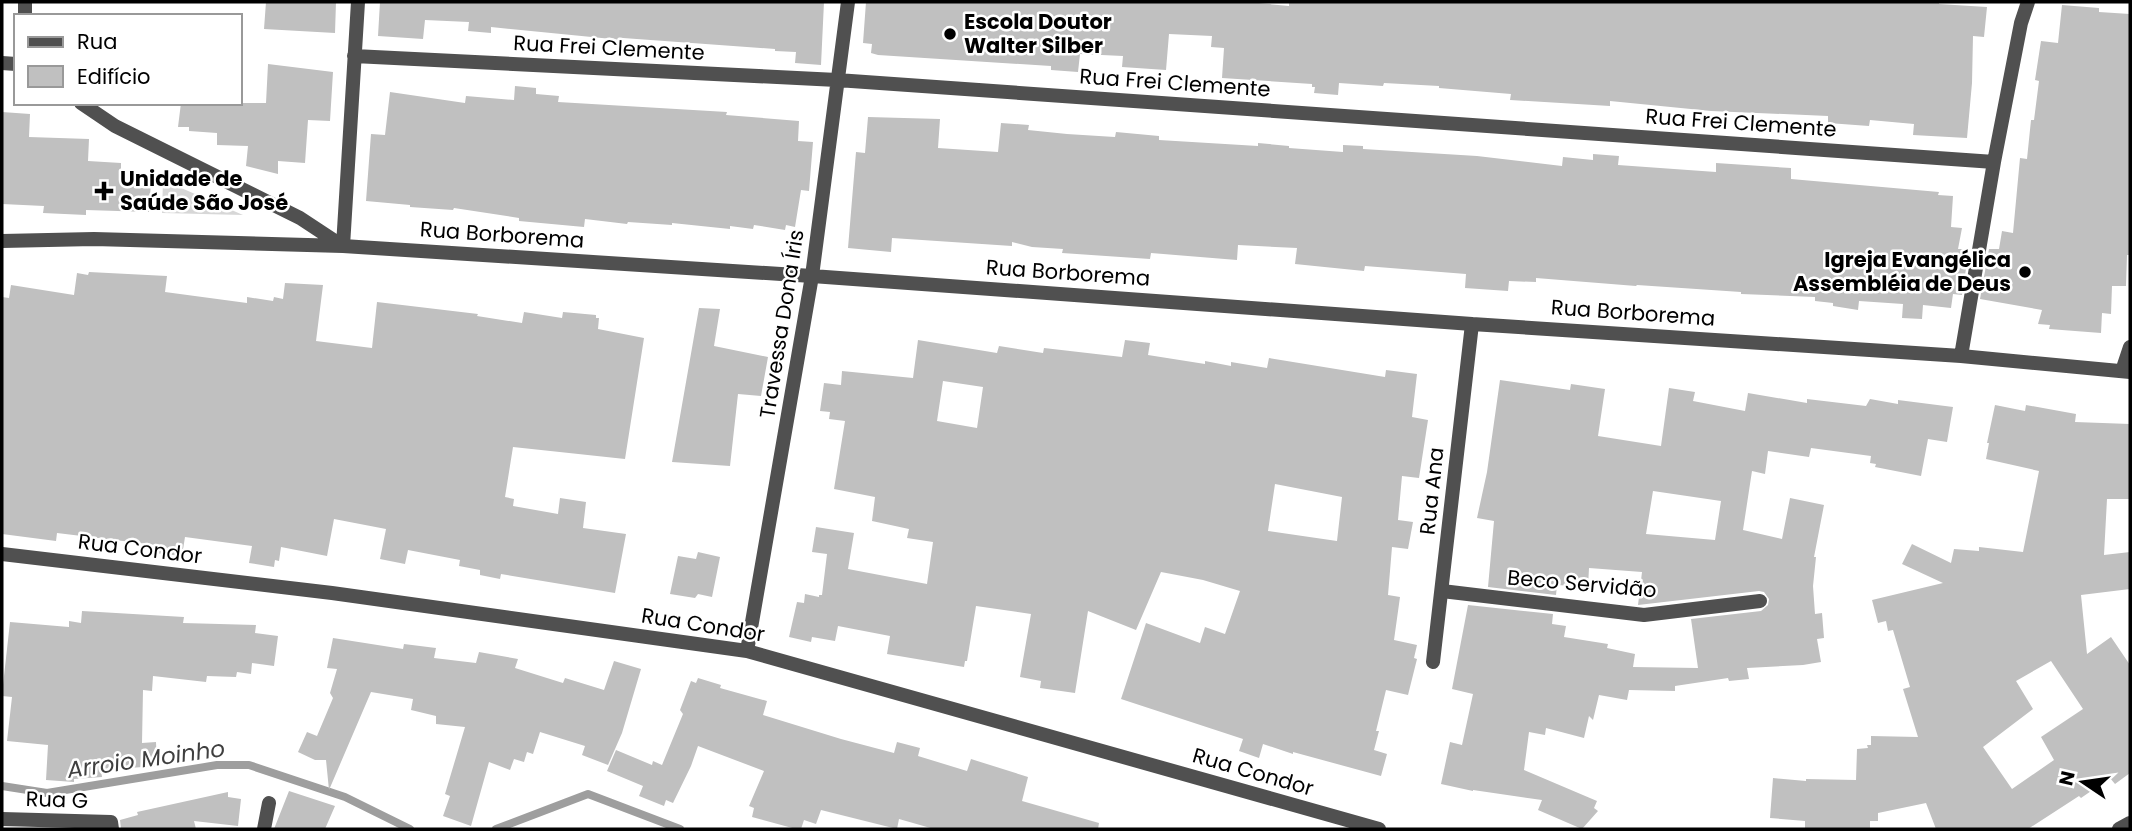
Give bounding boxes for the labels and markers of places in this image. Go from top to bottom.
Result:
place label: Escola Doutor Walter Silber [964,7,1112,60]
marker: Escola Doutor Walter Silber [942,26,958,42]
place label: Unidade de Saúde São José [120,164,288,217]
marker: Unidade de Saúde São José [94,181,114,201]
place label: Igreja Evangélica Assembléia de Deus [1793,245,2011,298]
marker: Igreja Evangélica Assembléia de Deus [2017,264,2033,280]

